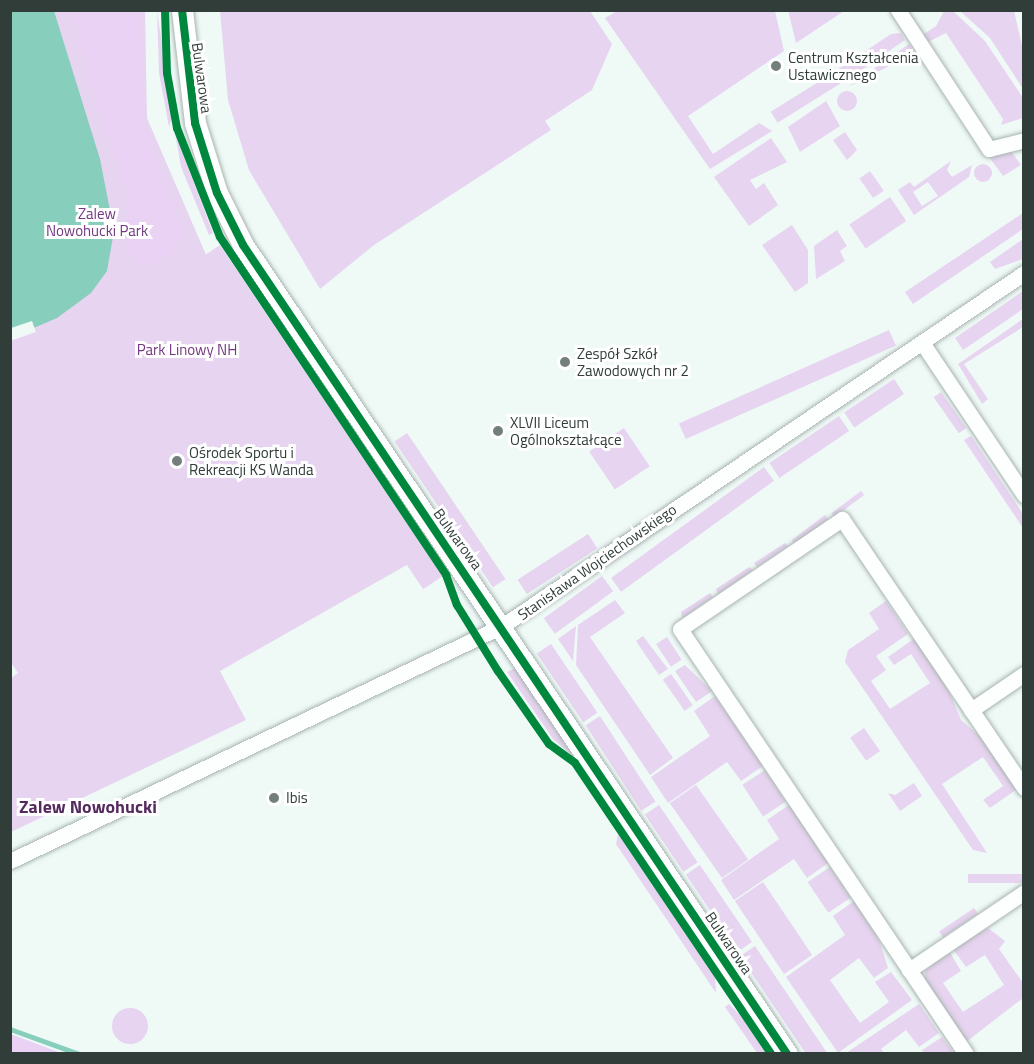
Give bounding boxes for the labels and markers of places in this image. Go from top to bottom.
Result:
place label: Centrum Kształcenia Ustawicznego [788,48,918,83]
marker: Centrum Kształcenia Ustawicznego [769,59,783,73]
place label: Zespół Szkół Zawodowych nr 2 [577,344,689,379]
marker: Zespół Szkół Zawodowych nr 2 [558,355,572,369]
place label: XLVII Liceum Ogólnokształcące [510,413,621,448]
marker: XLVII Liceum Ogólnokształcące [491,424,505,438]
place label: Ośrodek Sportu i Rekreacji KS Wanda [189,443,313,478]
marker: Ośrodek Sportu i Rekreacji KS Wanda [170,454,184,468]
place label: Ibis [286,789,308,807]
marker: Ibis [267,791,281,805]

